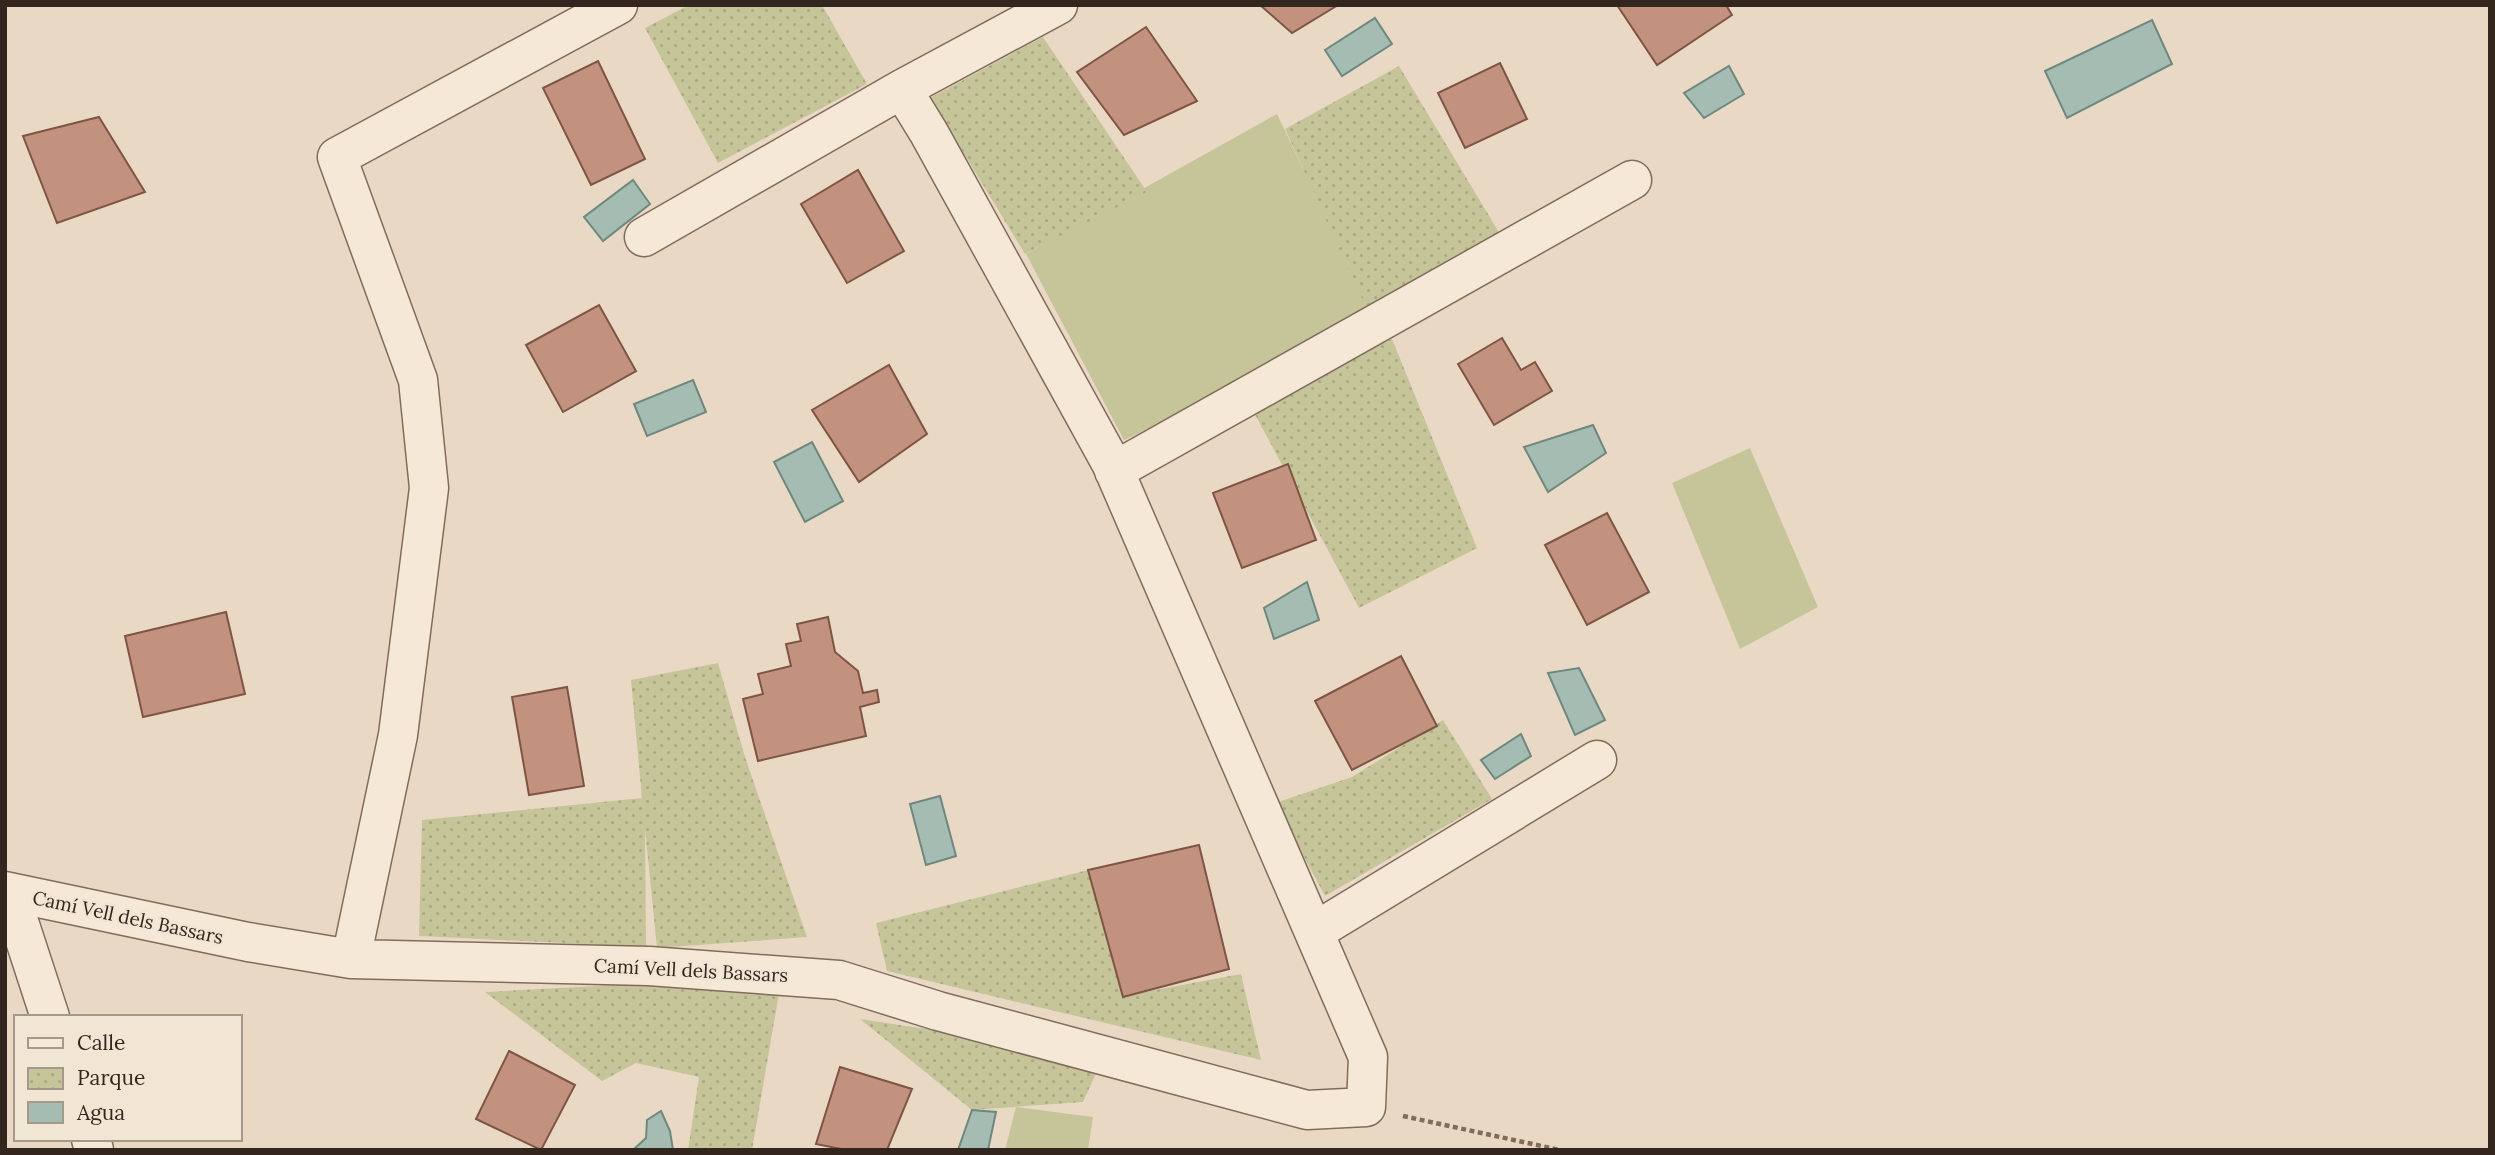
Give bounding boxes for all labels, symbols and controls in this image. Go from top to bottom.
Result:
street label: Camí Vell dels Bassars [30,885,226,949]
street label: Camí Vell dels Bassars [593,953,789,987]
legend [14,1015,242,1141]
text: Calle [77,1029,125,1056]
text: Parque [77,1064,145,1091]
text: Agua [76,1099,125,1126]

